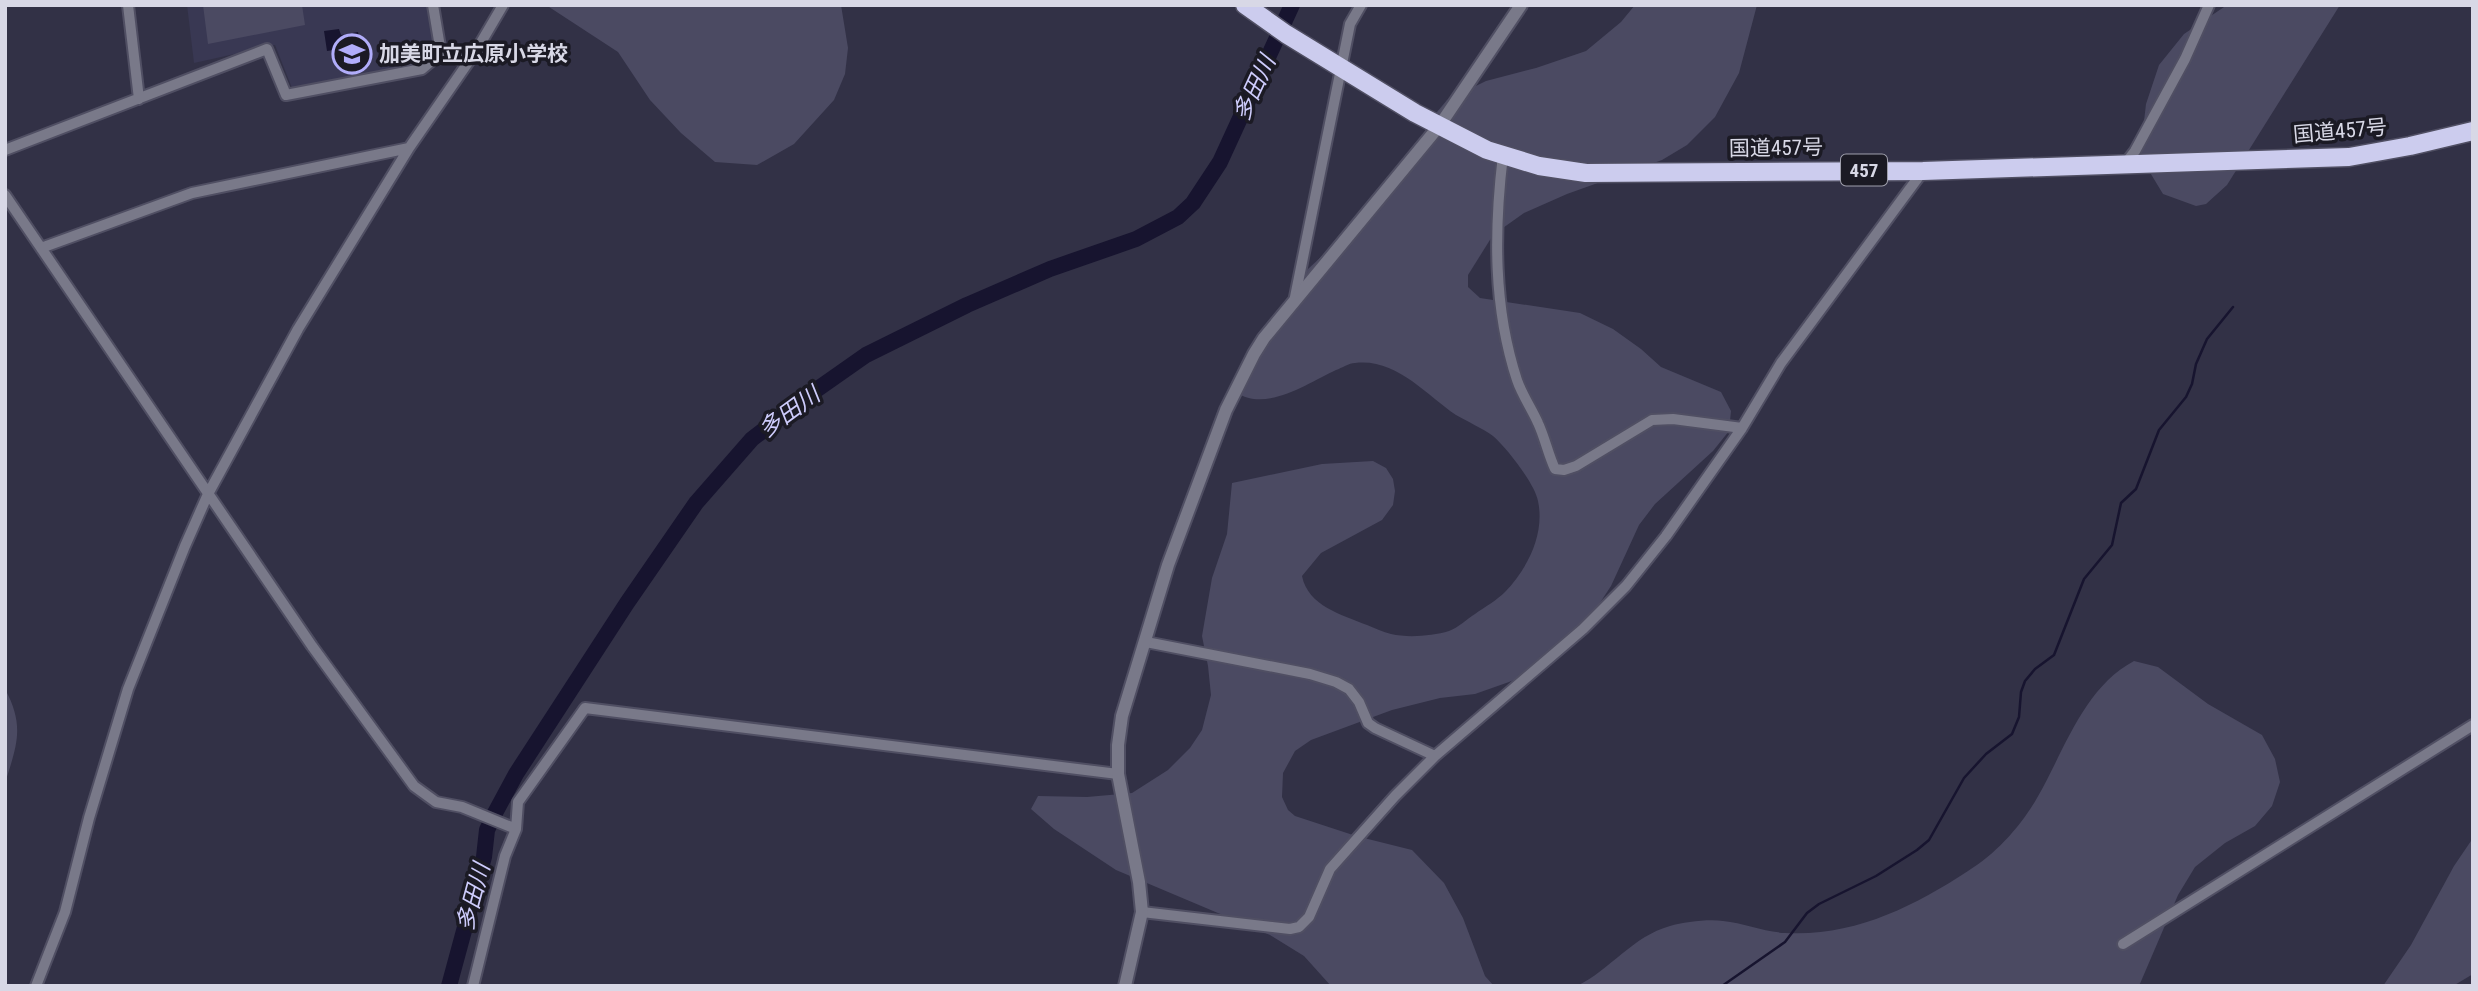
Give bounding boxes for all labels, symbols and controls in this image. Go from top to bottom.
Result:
school or university icon: 加美町立広原小学校 [331,33,373,75]
place label: 加美町立広原小学校 [379,42,568,66]
water label: 多田川 [1228,49,1283,125]
street label: 国道457号 [2292,115,2388,147]
street label: 国道457号 [1729,135,1823,161]
road number: 457 [1841,154,1887,186]
water label: 多田川 [753,379,828,444]
water label: 多田川 [452,857,496,934]

